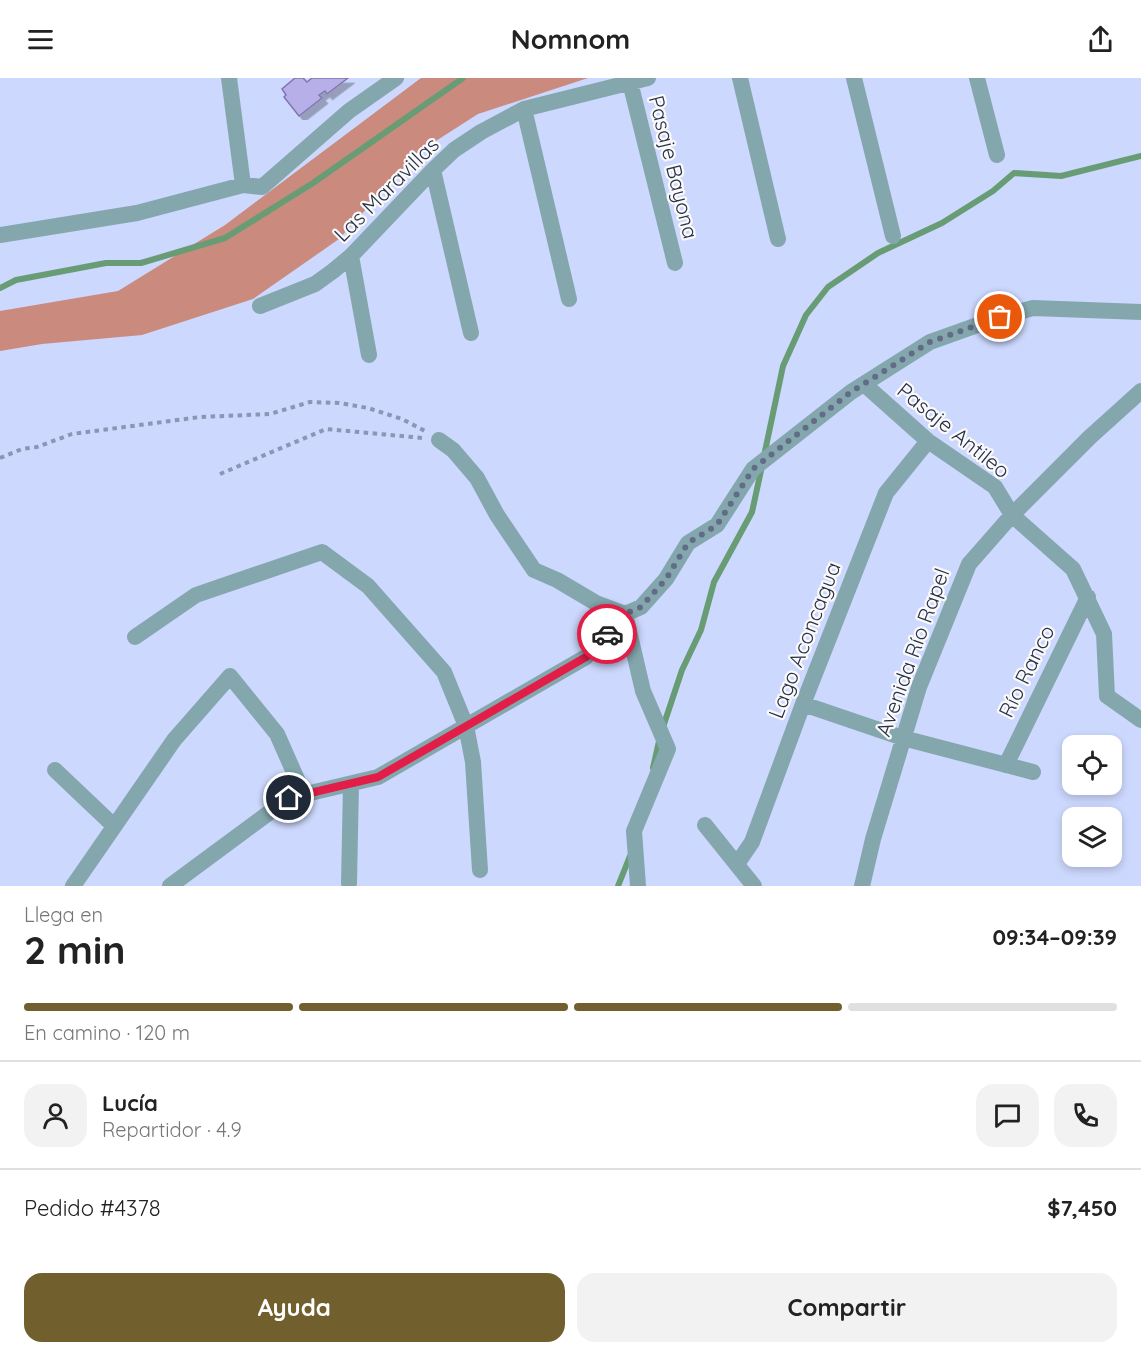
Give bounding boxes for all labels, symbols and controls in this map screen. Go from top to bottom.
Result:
text: Nomnom [511,22,630,56]
icon: menu [24,23,57,56]
icon: share [1084,23,1117,56]
street label: Pasaje Bayona [644,93,704,241]
street label: Las Maravillas [328,131,444,247]
pin [974,291,1025,342]
icon: bag [983,300,1016,333]
street label: Pasaje Antileo [892,377,1016,483]
street label: Lago Aconcagua [762,558,846,722]
street label: Avenida Río Rapel [870,564,954,740]
courier [577,604,637,664]
icon: car [591,618,624,651]
street label: Río Ranco [992,621,1060,721]
map controls [1062,735,1122,867]
button: locate [1062,735,1122,795]
pin [263,772,314,823]
icon: home [272,781,305,814]
button: layers [1062,807,1122,867]
text: Llega en [24,902,103,927]
text: 09:34–09:39 [993,923,1117,951]
text: 2 min [24,925,126,974]
text: En camino · 120 m [24,1020,190,1045]
button: person [24,1084,87,1147]
button: chat [976,1084,1039,1147]
button: phone [1054,1084,1117,1147]
text: Lucía [102,1089,158,1117]
text: Repartidor · 4.9 [102,1117,242,1142]
text: Pedido #4378 [24,1194,161,1222]
text: $7,450 [1047,1194,1117,1222]
button: Ayuda [24,1273,565,1342]
button: Compartir [577,1273,1117,1342]

